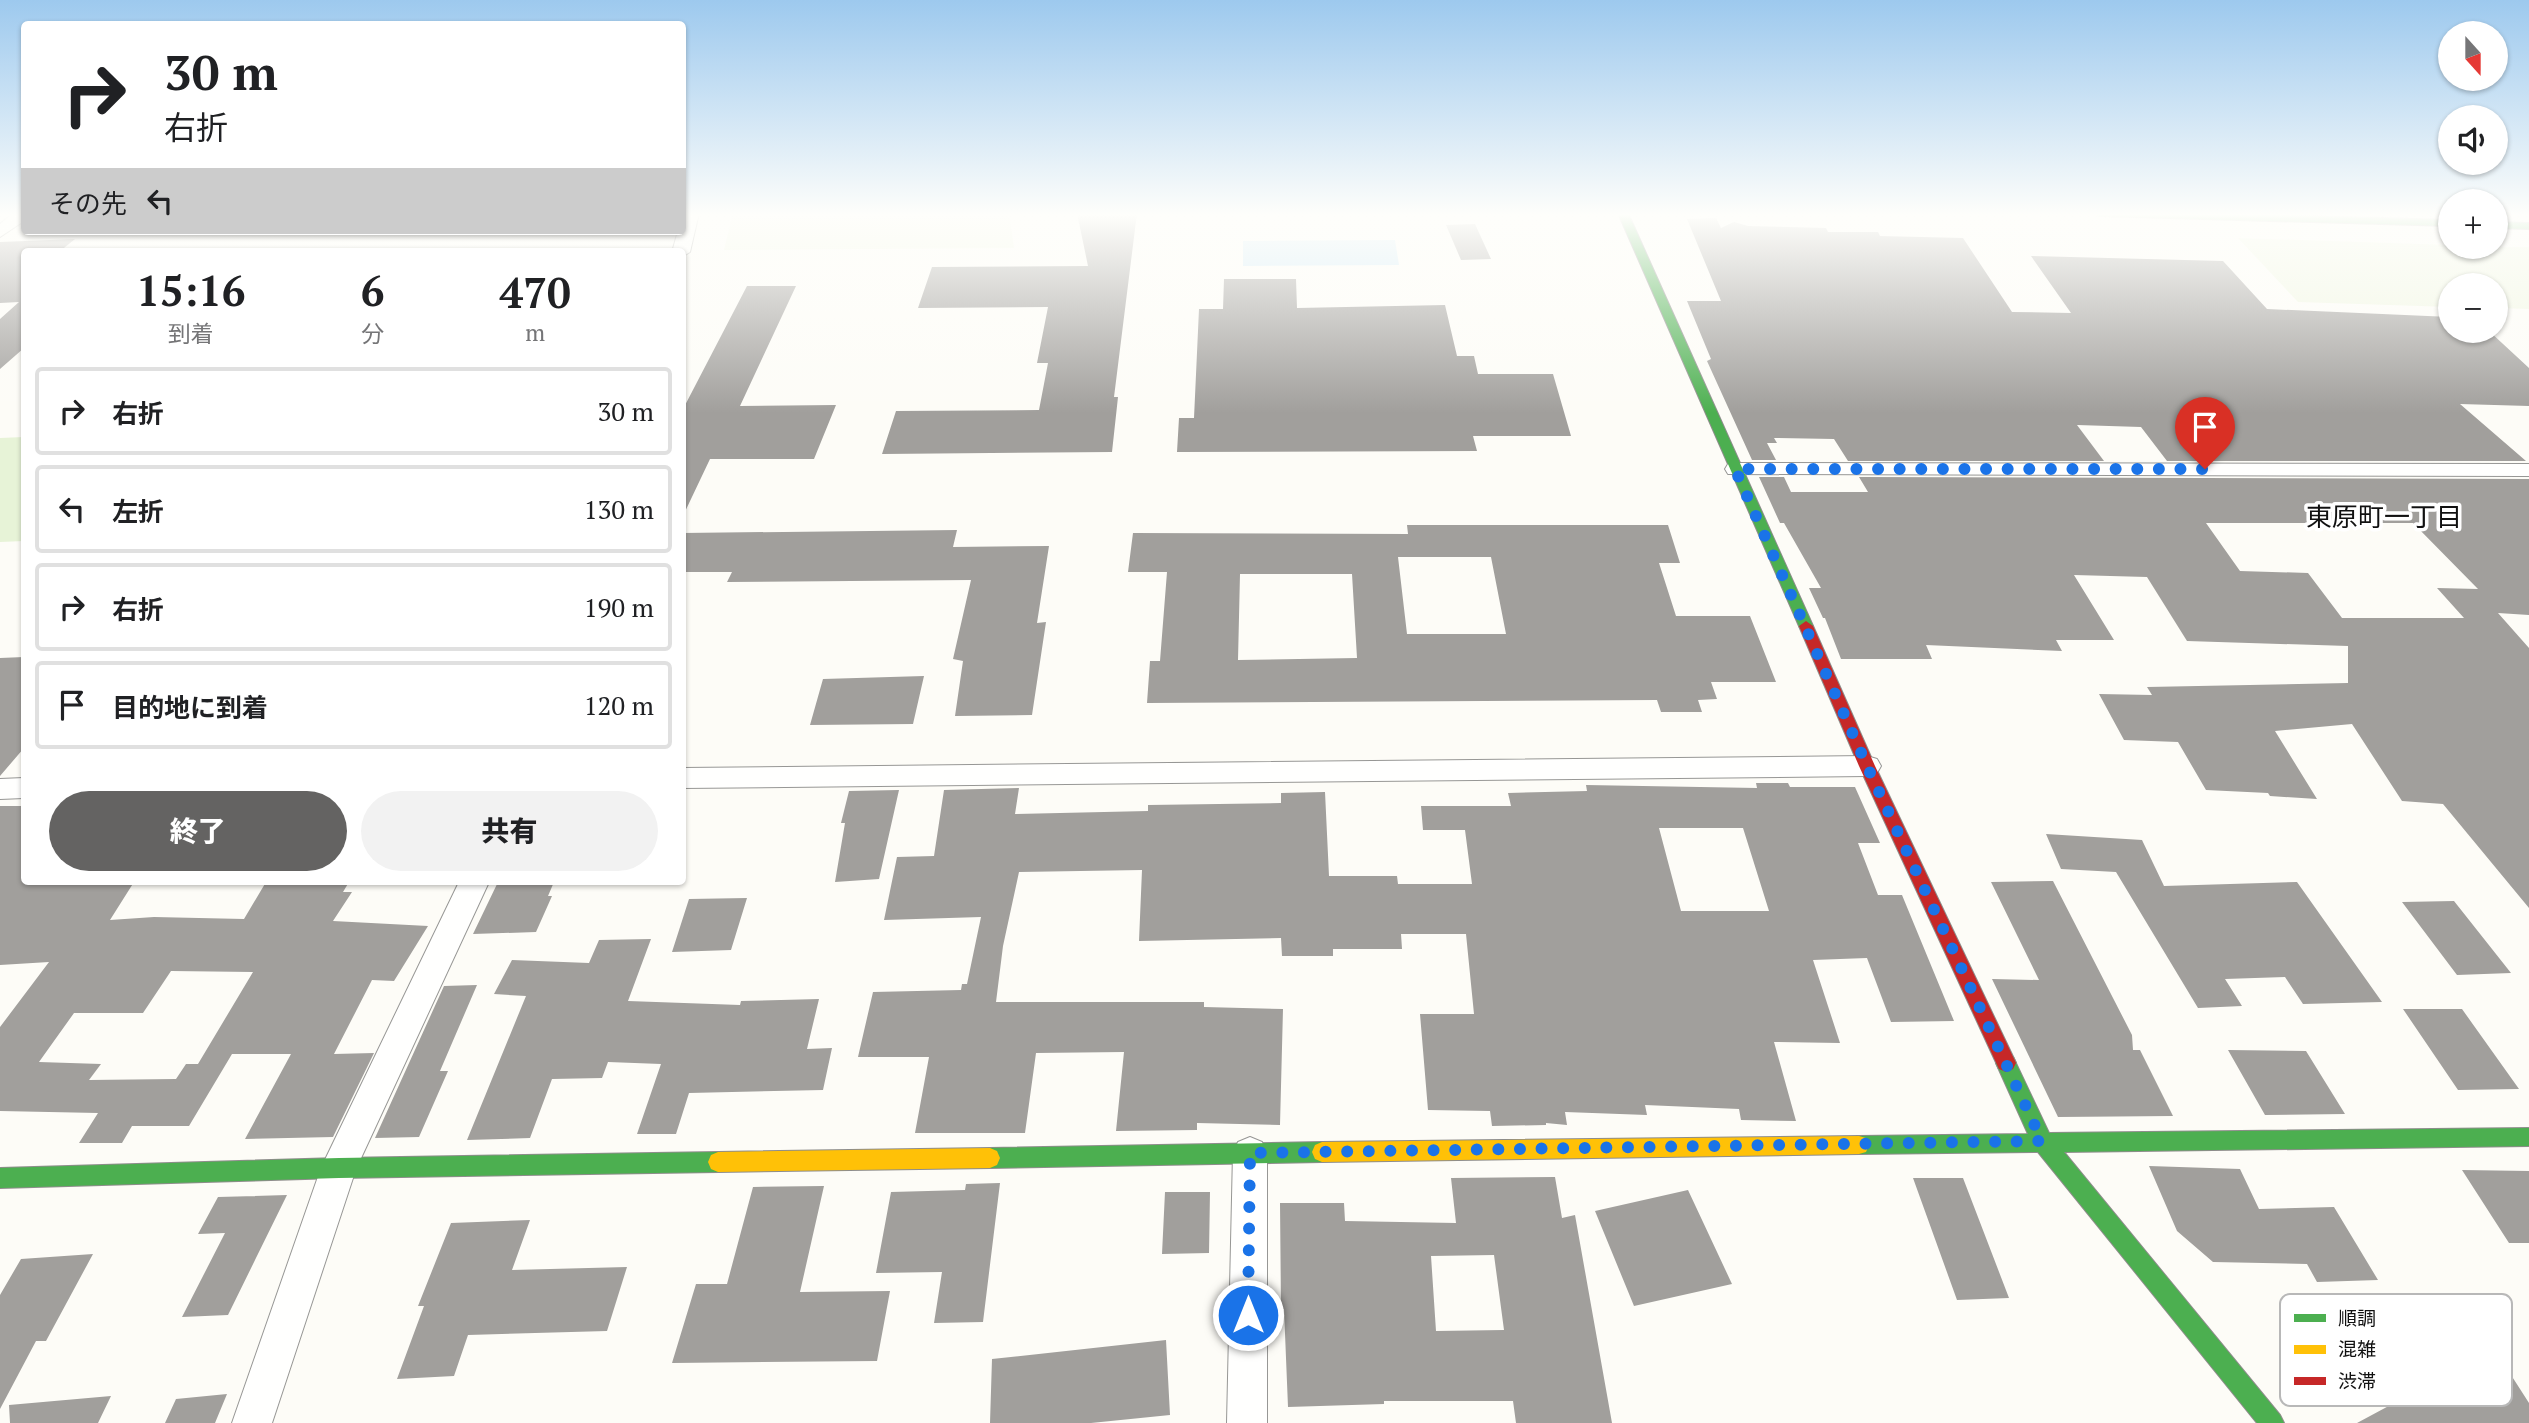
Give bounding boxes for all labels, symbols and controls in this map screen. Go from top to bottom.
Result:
north arrow [2438,21,2508,91]
map controls [2438,21,2508,343]
text: 30 m [164,39,278,104]
icon: right [49,49,140,140]
button: sound [2438,105,2508,175]
text: 右折 [164,106,228,148]
icon: left [141,182,179,220]
text: その先 [49,186,127,220]
button: + [2438,189,2508,259]
text: 15:16 [136,262,246,318]
text: 6 [361,262,384,318]
text: 470 [500,264,571,320]
button: − [2438,273,2508,343]
text: m [525,317,545,348]
text: 到着 [168,318,214,349]
text: 分 [361,318,384,349]
icon: right [53,392,91,430]
text: 30 m [598,394,654,428]
text: 右折 [112,396,164,430]
pin [2175,397,2235,469]
icon: arrive [2186,408,2224,446]
icon: left [53,490,91,528]
text: 130 m [584,492,654,526]
text: 左折 [112,494,164,528]
district label: 東原町一丁目 [2306,499,2462,533]
icon: right [53,588,91,626]
text: 190 m [584,590,654,624]
text: 右折 [112,592,164,626]
icon: arrive [53,686,91,724]
text: 120 m [584,688,654,722]
text: 目的地に到着 [112,690,268,724]
button: 終了 [49,791,347,871]
button: 共有 [361,791,658,871]
position arrow [1211,1278,1285,1352]
legend [2280,1294,2512,1406]
text: 順調 [2338,1305,2376,1330]
text: 混雑 [2338,1336,2376,1361]
text: 渋滞 [2338,1368,2376,1393]

